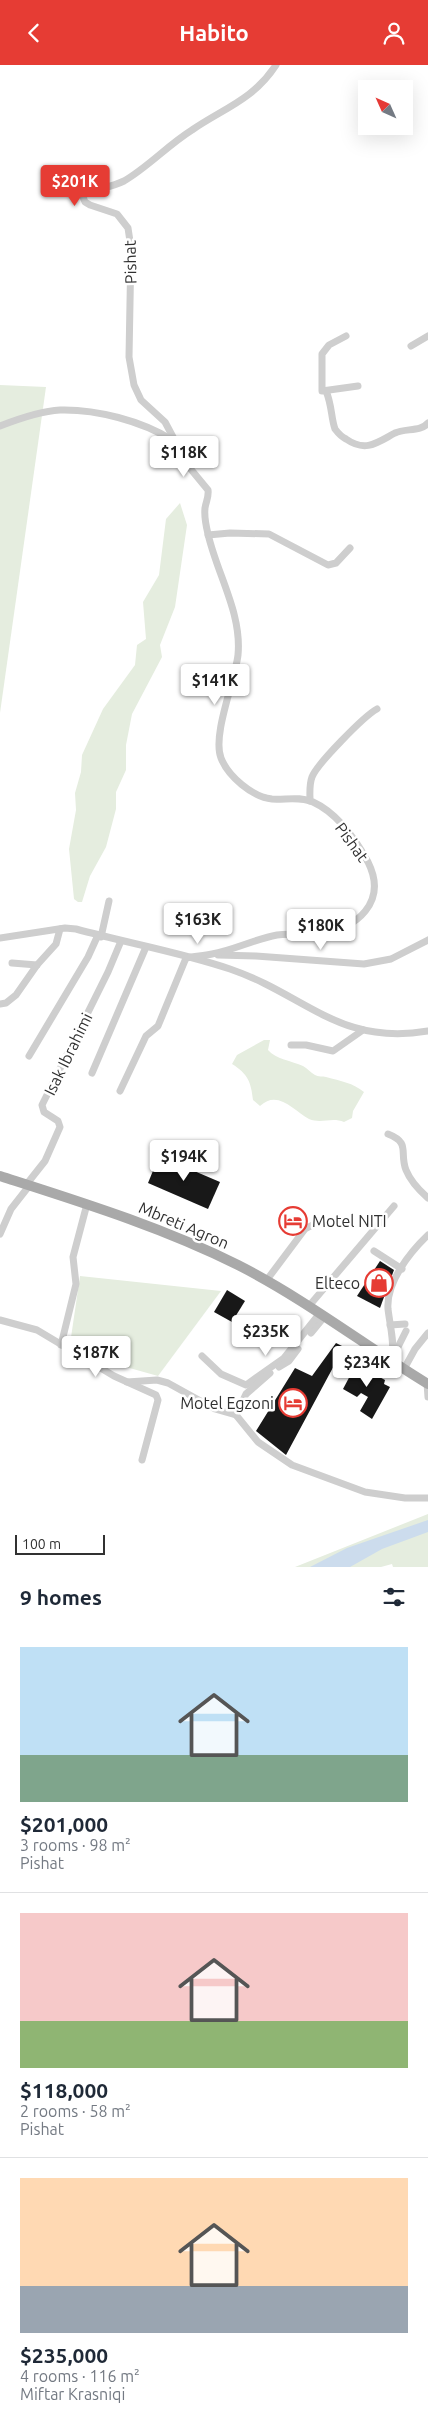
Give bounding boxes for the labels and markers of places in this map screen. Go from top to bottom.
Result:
pin: $201K [40,165,110,207]
pin: $118K [149,435,219,478]
pin: $141K [180,663,250,706]
pin: $163K [163,903,233,945]
pin: $180K [286,909,356,951]
pin: $194K [149,1139,219,1182]
hotel icon: Motel NITI [278,1206,308,1236]
place label: Motel NITI [312,1212,387,1230]
shop icon: Elteco [364,1268,394,1298]
place label: Elteco [315,1274,360,1292]
pin: $235K [231,1315,301,1357]
pin: $187K [61,1335,131,1378]
pin: $234K [332,1345,402,1388]
hotel icon: Motel Egzoni [278,1388,308,1418]
place label: Motel Egzoni [180,1394,274,1412]

